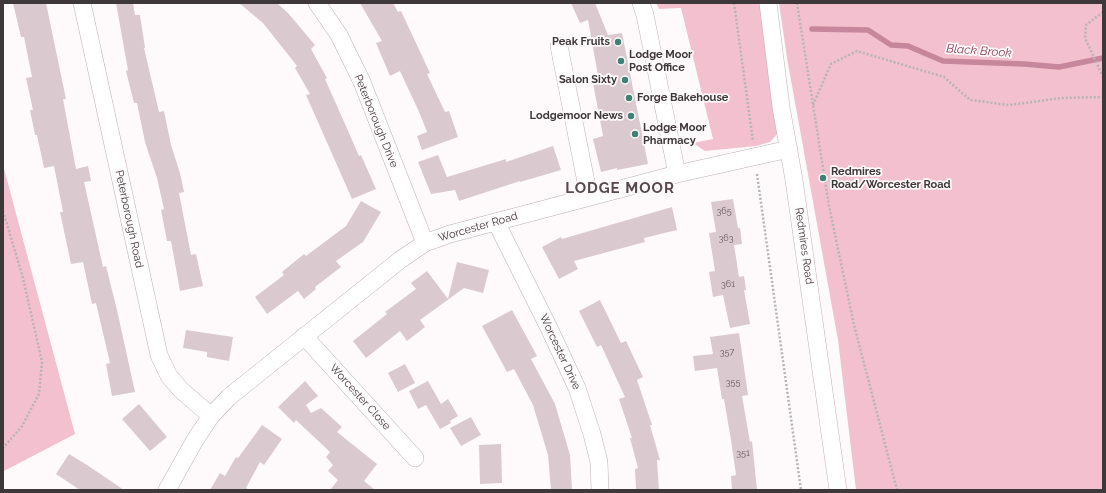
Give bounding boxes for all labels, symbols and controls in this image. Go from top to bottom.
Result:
place label: Peak Fruits [552,35,610,49]
marker: Peak Fruits [613,37,623,47]
water label: Black Brook [946,42,1012,60]
place label: Lodge Moor Post Office [629,48,692,74]
marker: Lodge Moor Post Office [616,56,626,66]
street label: Peterborough Drive [351,72,401,170]
place label: Salon Sixty [559,73,617,87]
marker: Salon Sixty [620,75,630,85]
place label: Forge Bakehouse [637,91,728,105]
marker: Forge Bakehouse [624,93,634,103]
place label: Lodgemoor News [530,109,623,123]
marker: Lodgemoor News [626,111,636,121]
place label: Lodge Moor Pharmacy [643,121,706,147]
marker: Lodge Moor Pharmacy [630,129,640,139]
place label: Redmires Road/Worcester Road [831,165,951,191]
street label: Peterborough Road [112,169,146,269]
marker: Redmires Road/Worcester Road [818,173,828,183]
district label: LODGE MOOR [565,179,675,197]
house number: 365 [716,206,732,216]
street label: Redmires Road [792,207,816,285]
street label: Worcester Road [437,209,519,245]
house number: 363 [718,233,734,243]
house number: 361 [721,279,735,289]
street label: Worcester Drive [537,312,583,392]
house number: 357 [720,347,734,357]
street label: Worcester Close [327,361,393,433]
house number: 355 [726,377,740,387]
house number: 351 [736,448,750,458]

